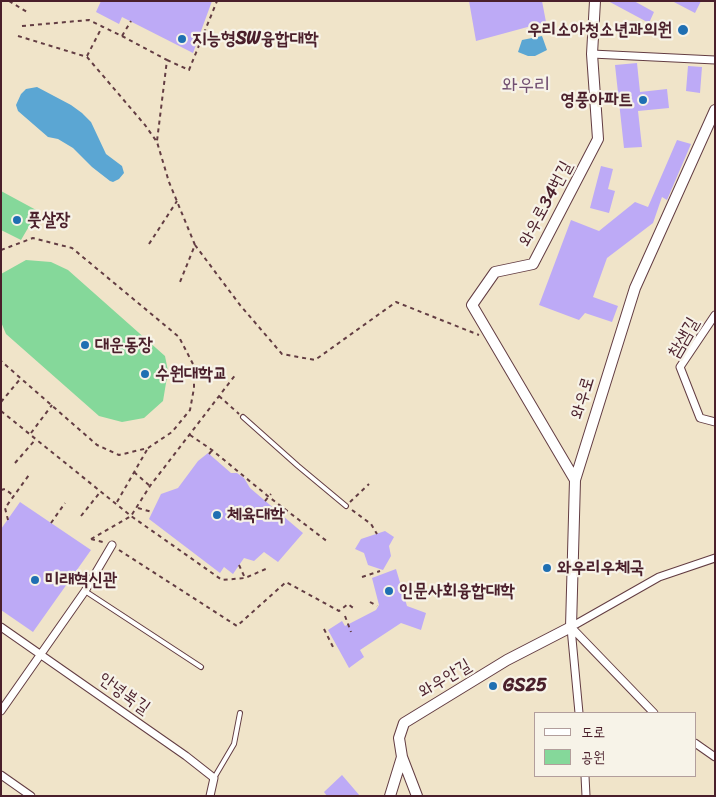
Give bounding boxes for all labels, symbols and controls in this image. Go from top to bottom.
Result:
place label: 우리소아청소년과의원 [527,19,672,41]
marker: 우리소아청소년과의원 [676,23,690,37]
place label: 지능형SW융합대학 [192,28,319,50]
marker: 지능형SW융합대학 [176,33,188,45]
district label: 와우리 [502,74,550,98]
place label: 영풍아파트 [561,89,633,111]
marker: 영풍아파트 [637,94,649,106]
street label: 와우로34번길 [515,158,577,250]
place label: 풋살장 [27,209,70,231]
marker: 풋살장 [11,214,23,226]
street label: 참샘길 [664,314,704,362]
place label: 대운동장 [95,334,153,356]
marker: 대운동장 [79,339,91,351]
place label: 수원대학교 [155,363,227,385]
marker: 수원대학교 [139,368,151,380]
street label: 와우로 [566,374,600,422]
place label: 체육대학 [227,504,285,526]
marker: 체육대학 [211,509,223,521]
place label: 와우리우체국 [557,557,644,579]
marker: 와우리우체국 [541,562,553,574]
place label: 미래혁신관 [45,569,117,591]
marker: 미래혁신관 [29,574,41,586]
place label: 인문사회융합대학 [399,580,515,602]
marker: 인문사회융합대학 [383,585,395,597]
street label: 와우안길 [415,655,475,703]
street label: 안녕북길 [94,669,154,719]
place label: GS25 [503,675,547,697]
marker: GS25 [487,680,499,692]
legend [534,712,696,777]
text: 도로 [581,719,605,745]
text: 공원 [581,744,605,770]

